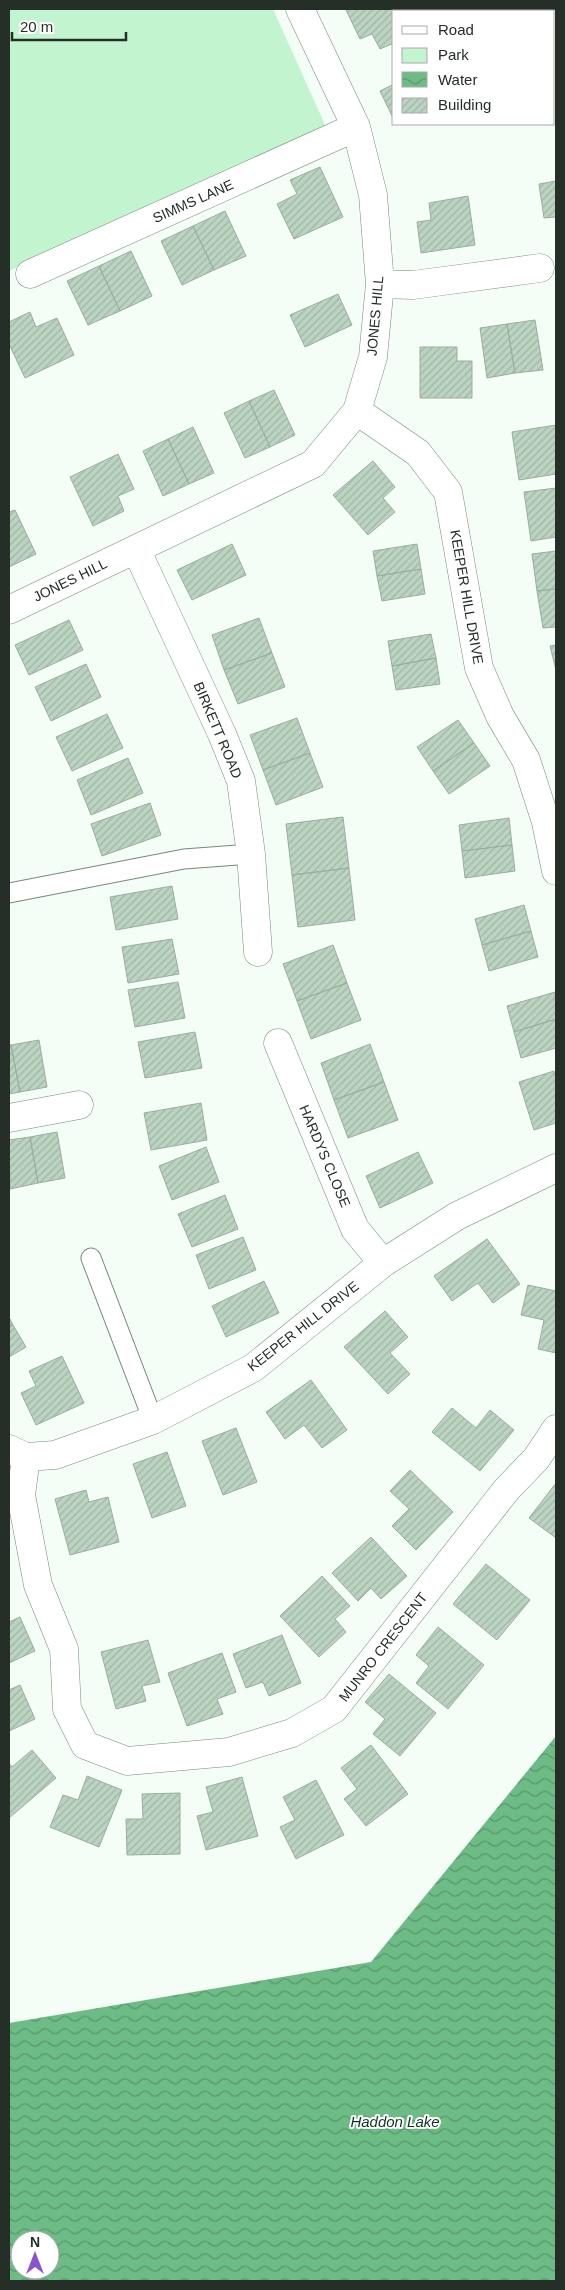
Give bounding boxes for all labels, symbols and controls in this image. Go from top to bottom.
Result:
scale bar [12,10,126,42]
legend [392,10,555,125]
text: 20 m [20,18,53,35]
text: Road [438,21,474,38]
text: Park [438,46,469,63]
text: Water [438,71,477,88]
text: Building [438,96,491,113]
street label: SIMMS LANE [150,176,236,226]
street label: JONES HILL [364,275,386,357]
street label: KEEPER HILL DRIVE [447,528,487,666]
street label: JONES HILL [30,555,110,605]
street label: BIRKETT ROAD [190,679,246,781]
street label: HARDYS CLOSE [296,1102,354,1210]
street label: KEEPER HILL DRIVE [244,1278,362,1374]
street label: MUNRO CRESCENT [336,1589,431,1705]
water label: Haddon Lake [350,2113,440,2130]
north arrow [10,2230,60,2280]
text: N [30,2234,40,2250]

